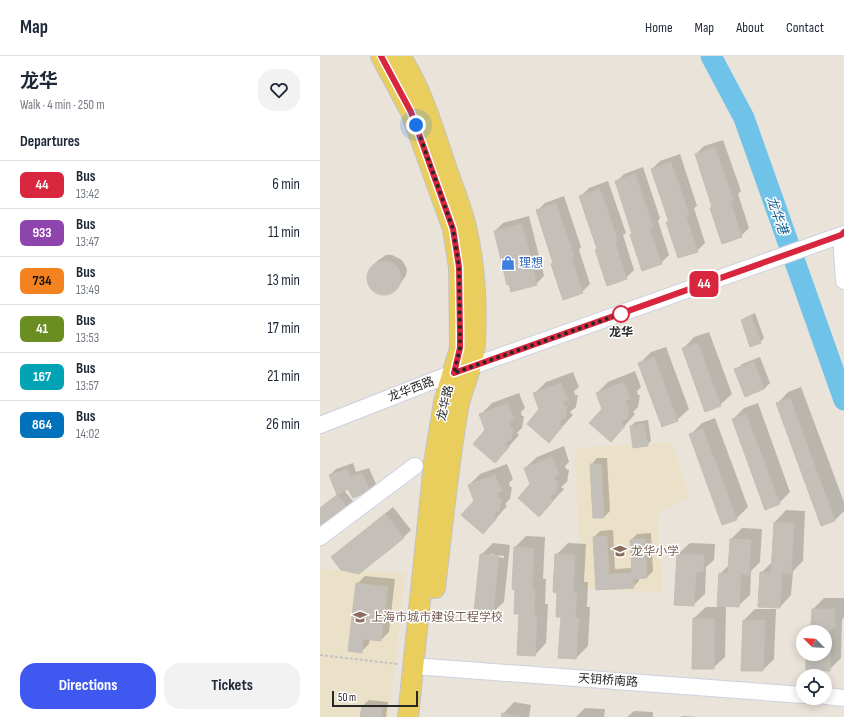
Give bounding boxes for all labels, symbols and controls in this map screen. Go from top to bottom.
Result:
text: Map [20,16,48,39]
text: Home [645,19,673,36]
text: Map [695,19,714,36]
text: About [736,19,764,36]
text: Contact [786,19,824,36]
button: heart [258,69,300,111]
text: 龙华 [20,70,58,93]
text: Walk · 4 min · 250 m [20,97,105,113]
your location [406,115,426,135]
text: Departures [20,132,80,151]
text: Bus [76,167,95,186]
text: 6 min [272,175,300,194]
text: 44 [35,176,49,193]
text: 13:42 [76,186,99,202]
water label: 龙华港 [763,194,792,238]
text: Bus [76,215,95,234]
text: 11 min [268,223,300,242]
text: 933 [32,224,52,241]
text: 13:47 [76,234,99,250]
shop icon: 理想 [500,255,516,271]
place label: 理想 [519,256,543,271]
text: Bus [76,263,95,282]
text: 13 min [267,271,300,290]
line badge: 44 [686,271,722,297]
text: 734 [33,272,51,289]
text: 44 [697,275,711,292]
text: 13:49 [76,282,100,298]
marker: 龙华 [612,305,630,323]
text: Bus [76,311,95,330]
text: 17 min [268,319,300,338]
text: 41 [36,320,48,337]
place label: 龙华 [609,325,633,340]
text: 13:53 [76,330,99,346]
text: Bus [76,359,95,378]
text: 21 min [267,367,300,386]
text: 167 [33,368,51,385]
street label: 龙华西路 [386,374,436,405]
text: 13:57 [76,378,99,394]
street label: 龙华路 [434,384,457,422]
text: Bus [76,407,95,426]
text: 26 min [266,415,300,434]
text: 864 [32,416,52,433]
text: 14:02 [76,426,100,442]
school or university icon: 龙华小学 [612,543,628,559]
place label: 龙华小学 [631,544,679,559]
school or university icon: 上海市城市建设工程学校 [352,609,368,625]
place label: 上海市城市建设工程学校 [371,610,503,625]
north arrow [796,625,832,661]
map controls [796,625,832,705]
button: Directions [20,663,156,709]
button: Tickets [164,663,300,709]
button: locate [796,669,832,705]
street label: 天钥桥南路 [578,671,638,690]
scale bar [332,689,418,708]
text: 50 m [338,691,356,704]

